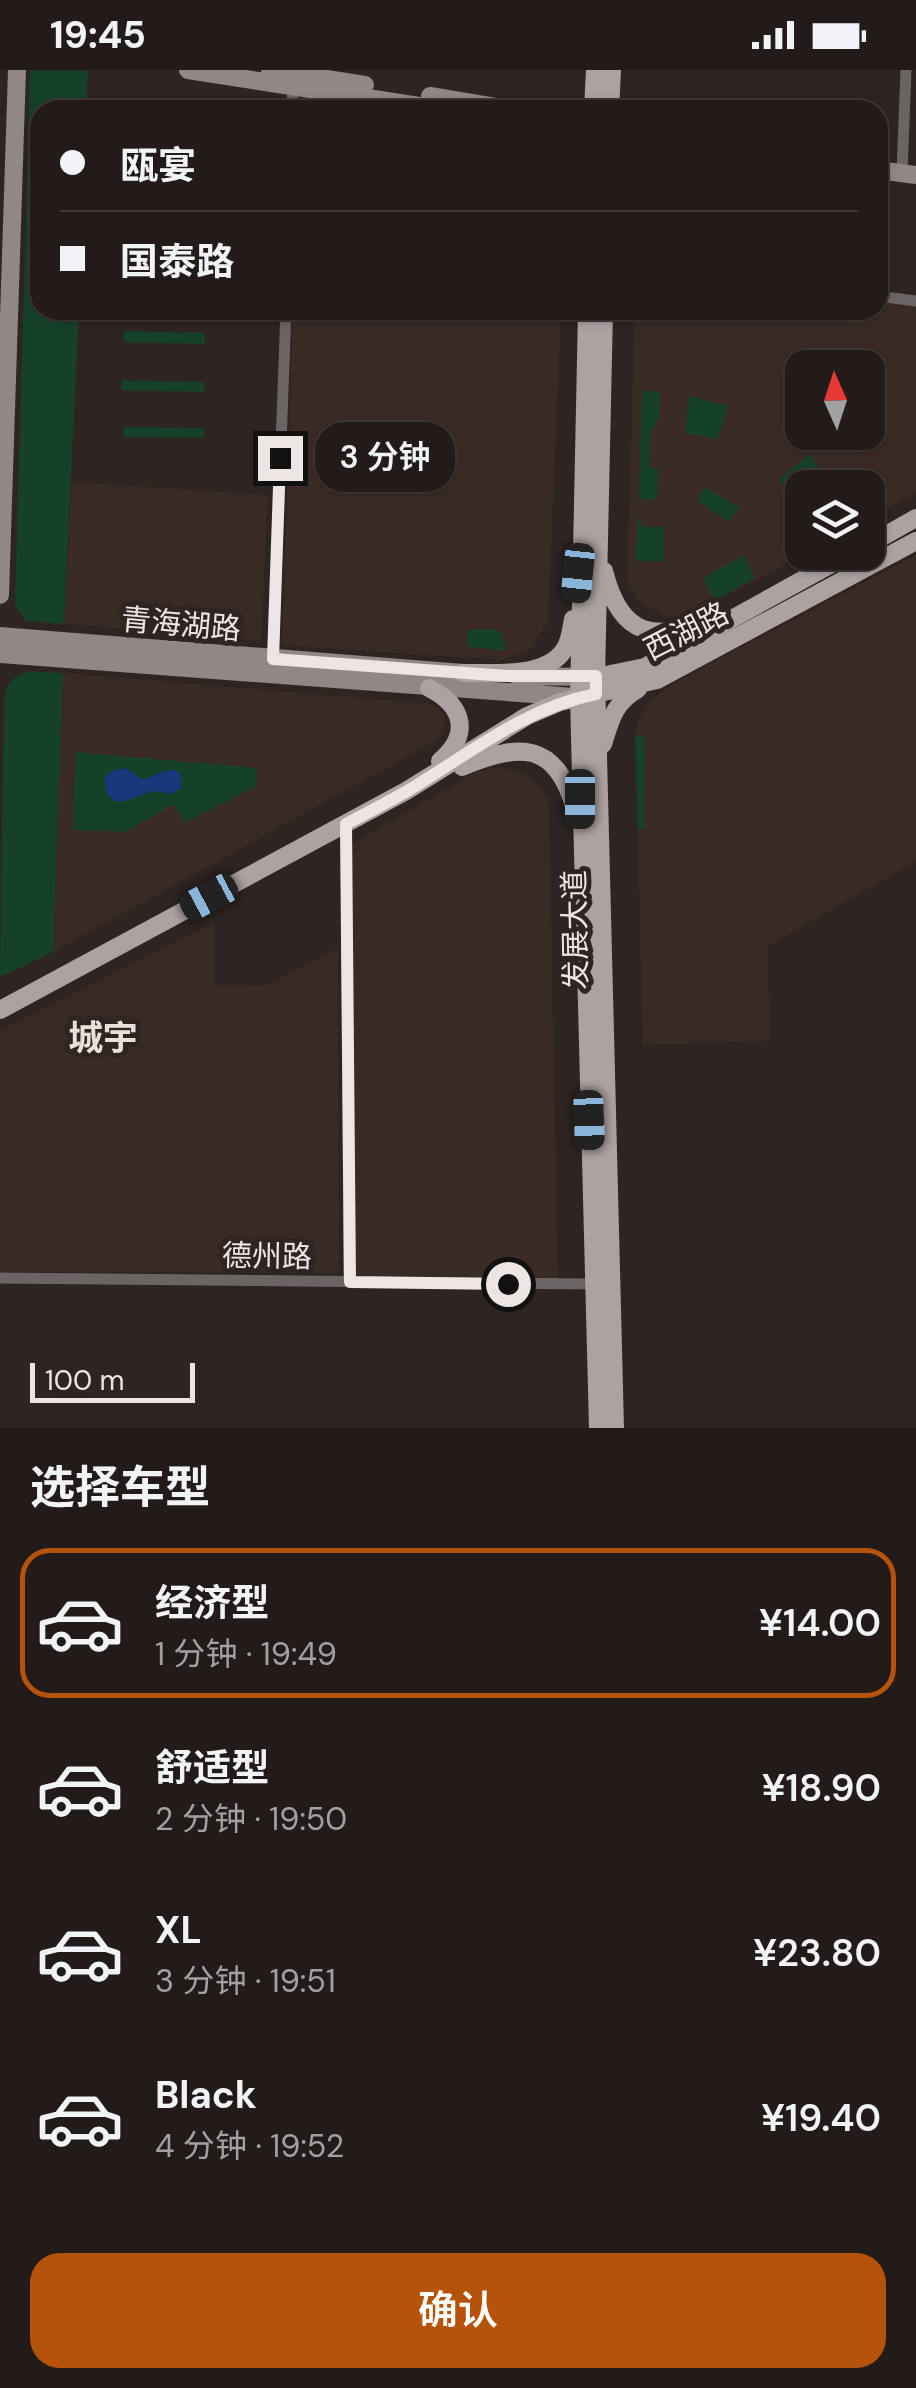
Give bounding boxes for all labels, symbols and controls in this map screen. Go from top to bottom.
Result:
text: 19:45 [50,10,146,60]
text: 瓯宴 [120,141,196,191]
text: 国泰路 [120,237,234,287]
north arrow [785,350,885,450]
map controls [785,350,885,570]
callout: 3 分钟 [315,423,455,493]
route end [258,436,303,481]
text: 3 分钟 [340,436,430,478]
button: layers [785,470,885,570]
car [560,542,596,604]
street label: 西湖路 [637,593,735,669]
street label: 青海湖路 [120,599,242,649]
car [565,769,595,829]
car [175,870,243,924]
street label: 发展大道 [554,870,596,990]
district label: 城宇 [68,1015,138,1061]
car [573,1089,605,1151]
street label: 德州路 [222,1236,312,1276]
route start [486,1262,531,1307]
scale bar [30,1358,195,1402]
text: 100 m [45,1362,124,1399]
text: 选择车型 [30,1458,210,1517]
icon: car [35,1578,125,1668]
text: 经济型 [155,1578,269,1628]
text: ¥14.00 [759,1598,881,1648]
text: 1 分钟 · 19:49 [155,1633,337,1675]
icon: car [35,1743,125,1833]
text: 舒适型 [155,1743,269,1793]
text: ¥18.90 [761,1763,881,1813]
text: 2 分钟 · 19:50 [155,1798,347,1840]
text: XL [155,1905,202,1955]
icon: car [35,1908,125,1998]
text: ¥23.80 [753,1928,881,1978]
text: 3 分钟 · 19:51 [155,1960,336,2002]
text: Black [155,2070,257,2120]
icon: car [35,2073,125,2163]
text: ¥19.40 [761,2093,881,2143]
text: 4 分钟 · 19:52 [155,2125,344,2167]
button: 确认 [30,2253,886,2368]

